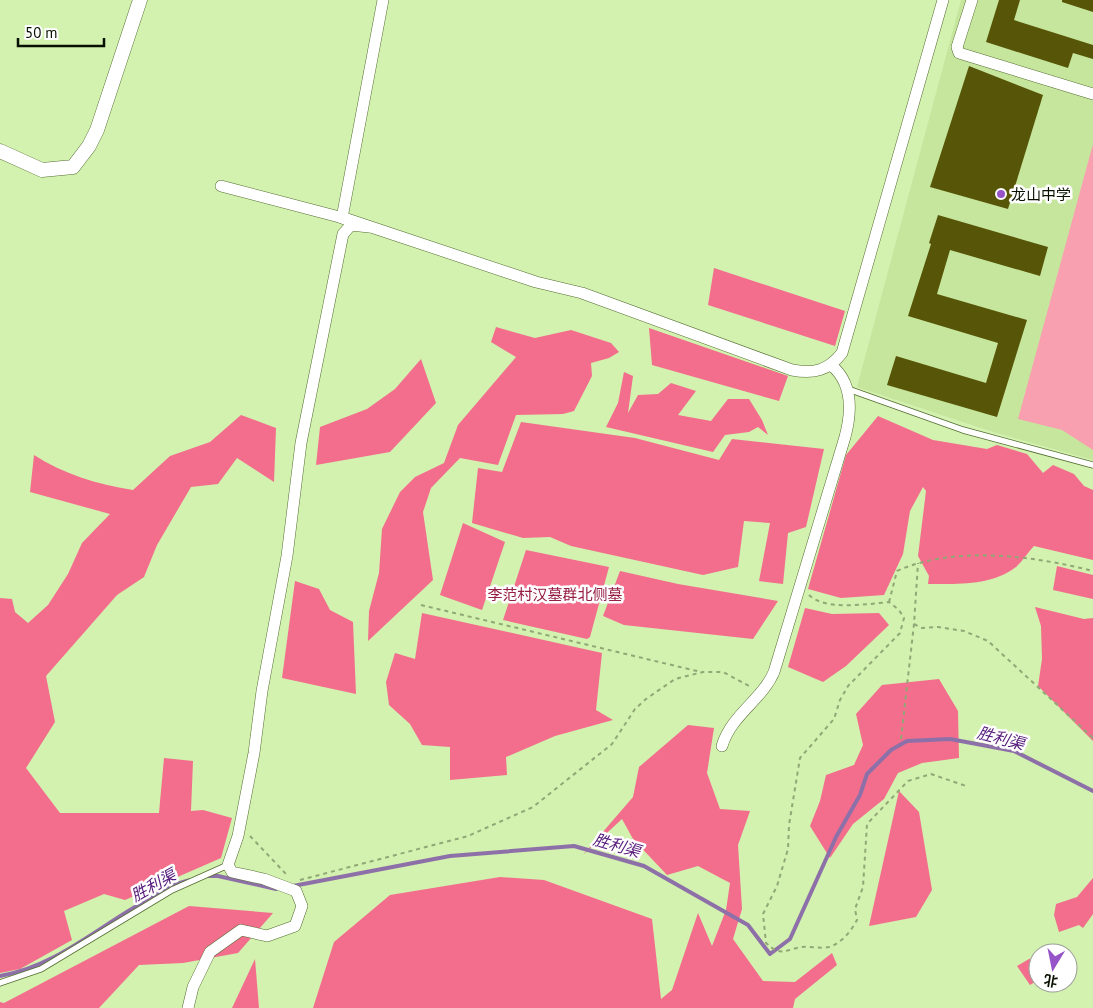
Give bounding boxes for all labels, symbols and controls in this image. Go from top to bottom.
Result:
scale bar [18,15,104,47]
text: 50 m [25,23,58,42]
place label: 龙山中学 [1011,185,1071,204]
marker: 龙山中学 [995,188,1007,200]
park label: 李范村汉墓群北侧墓 [487,585,623,604]
water label: 胜利渠 [975,722,1029,754]
water label: 胜利渠 [591,829,645,862]
water label: 胜利渠 [127,864,181,905]
north arrow [1028,943,1078,993]
text: 北 [1042,971,1059,991]

